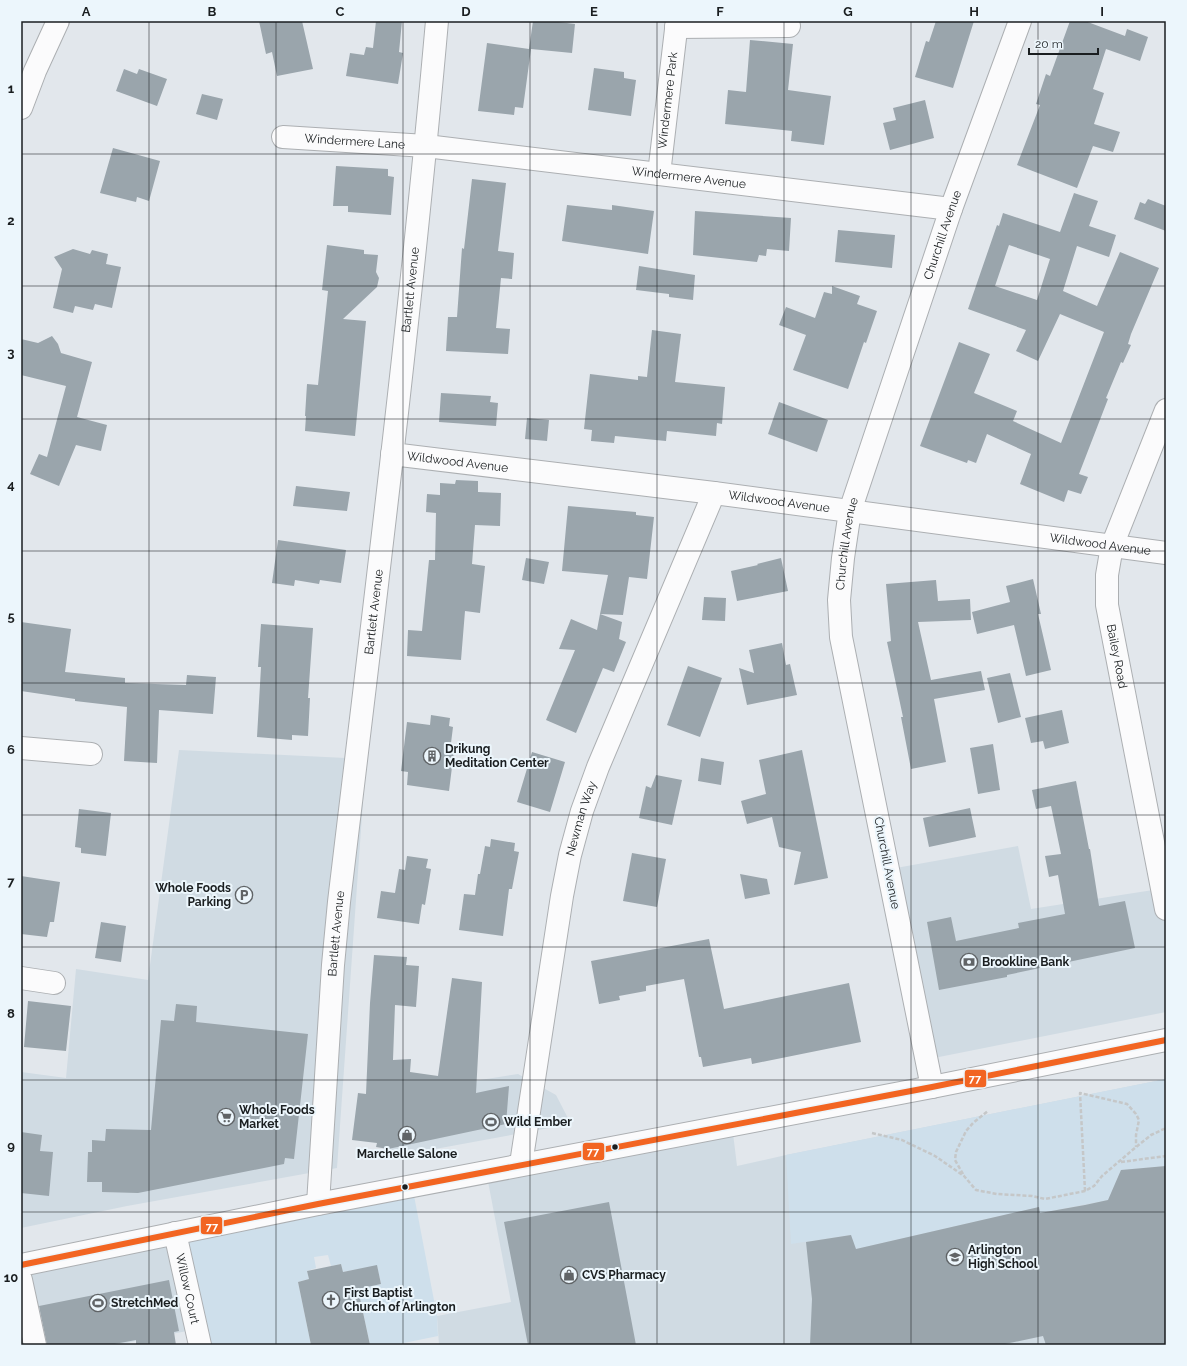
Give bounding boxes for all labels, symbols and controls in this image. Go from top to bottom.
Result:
text: A [82,4,91,19]
text: B [208,4,217,19]
text: C [336,4,345,19]
text: D [461,4,471,19]
text: E [590,4,598,19]
text: F [716,4,724,19]
text: G [843,4,853,19]
text: H [969,4,979,19]
text: I [1100,4,1104,19]
scale bar [1029,30,1098,56]
text: 20 m [1035,37,1063,51]
street label: Windermere Park [655,51,680,150]
text: 1 [8,81,15,96]
street label: Windermere Lane [304,131,406,152]
street label: Windermere Avenue [631,164,747,191]
street label: Churchill Avenue [921,188,964,282]
text: 2 [7,213,15,228]
street label: Bartlett Avenue [399,246,422,333]
text: 3 [7,345,15,360]
street label: Wildwood Avenue [406,449,509,475]
text: 4 [7,477,15,492]
street label: Wildwood Avenue [728,488,831,515]
street label: Churchill Avenue [833,496,861,591]
street label: Wildwood Avenue [1049,531,1152,558]
street label: Bartlett Avenue [362,568,386,655]
text: 5 [7,609,15,624]
street label: Bailey Road [1104,623,1130,690]
text: 6 [7,742,15,757]
place label: Drikung Meditation Center [445,742,549,770]
building icon: Drikung Meditation Center [422,746,442,766]
street label: Newman Way [563,779,599,858]
street label: Churchill Avenue [871,816,903,910]
text: 7 [7,874,15,889]
place label: Whole Foods Parking [155,881,231,909]
parking icon: Whole Foods Parking [234,885,254,905]
street label: Bartlett Avenue [325,890,347,977]
bank icon: Brookline Bank [959,952,979,972]
place label: Brookline Bank [982,955,1069,969]
text: 8 [7,1006,15,1021]
line badge: 77 [964,1069,987,1088]
text: 77 [969,1072,982,1085]
place label: Whole Foods Market [239,1103,315,1131]
supermarket icon: Whole Foods Market [216,1107,236,1127]
sports icon: Wild Ember [481,1112,501,1132]
place label: Wild Ember [504,1115,572,1129]
shop icon: Marchelle Salone [397,1125,417,1145]
text: 9 [7,1138,15,1153]
line badge: 77 [582,1142,605,1161]
unlabelled marker [610,1142,620,1152]
text: 77 [587,1145,600,1158]
place label: Marchelle Salone [357,1147,457,1161]
unlabelled marker [400,1182,410,1192]
line badge: 77 [200,1216,223,1235]
text: 77 [206,1220,219,1233]
place label: Arlington High School [968,1243,1038,1271]
school or university icon: Arlington High School [945,1247,965,1267]
street label: Willow Court [173,1252,202,1325]
shop icon: CVS Pharmacy [559,1265,579,1285]
place label: CVS Pharmacy [582,1268,666,1282]
text: 10 [4,1270,18,1285]
place label: First Baptist Church of Arlington [344,1286,456,1314]
church icon: First Baptist Church of Arlington [321,1290,341,1310]
sports icon: StretchMed [88,1293,108,1313]
place label: StretchMed [111,1296,178,1310]

